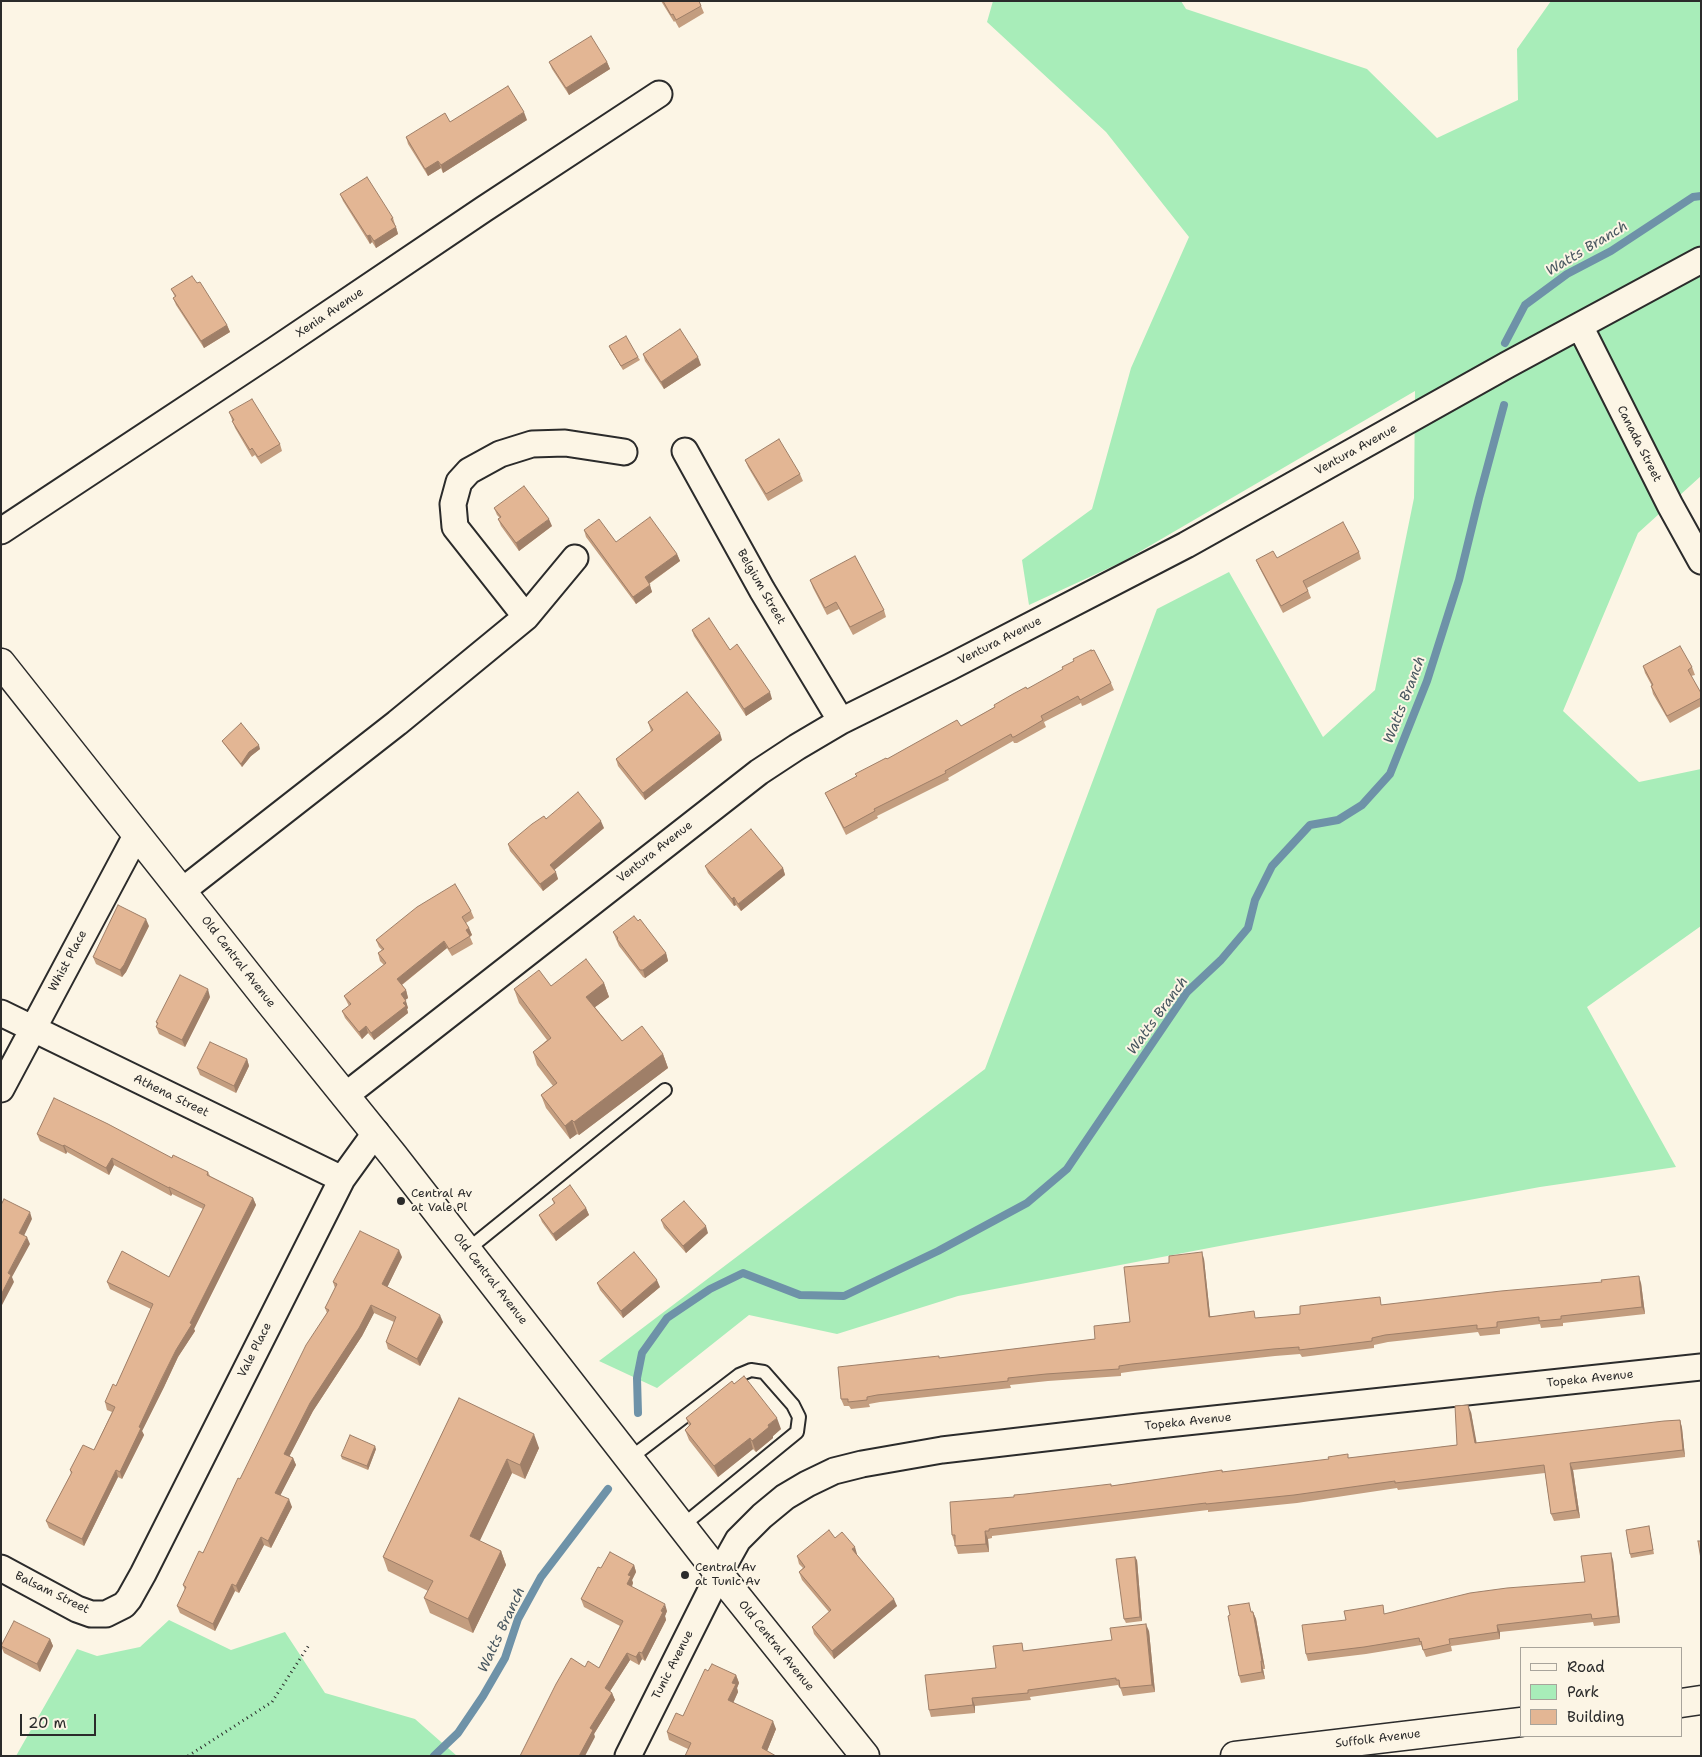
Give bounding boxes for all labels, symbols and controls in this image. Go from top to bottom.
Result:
water label: Watts Branch [1543,218,1631,280]
street label: Xenia Avenue [293,285,367,341]
street label: Canada Street [1614,403,1664,485]
street label: Ventura Avenue [1312,421,1400,479]
street label: Belgium Street [734,547,788,627]
street label: Ventura Avenue [956,614,1044,668]
water label: Watts Branch [1381,654,1429,746]
street label: Ventura Avenue [614,818,696,886]
street label: Old Central Avenue [198,913,278,1011]
street label: Whist Place [46,928,90,994]
water label: Watts Branch [1124,974,1192,1058]
street label: Athena Street [131,1072,211,1120]
place label: Central Av at Vale Pl [411,1187,472,1215]
marker: Central Av at Vale Pl [395,1195,407,1207]
street label: Old Central Avenue [450,1230,530,1328]
street label: Vale Place [235,1320,275,1380]
street label: Topeka Avenue [1546,1367,1634,1391]
street label: Topeka Avenue [1144,1410,1232,1434]
place label: Central Av at Tunic Av [695,1561,760,1589]
street label: Balsam Street [12,1569,92,1617]
marker: Central Av at Tunic Av [679,1569,691,1581]
water label: Watts Branch [475,1585,529,1675]
street label: Old Central Avenue [735,1598,817,1694]
street label: Tunic Avenue [649,1628,697,1702]
legend [1520,1647,1682,1737]
text: Road [1567,1657,1605,1677]
text: Park [1567,1682,1599,1702]
scale bar [22,1704,99,1736]
text: Building [1567,1707,1624,1727]
text: 20 m [28,1713,67,1733]
street label: Suffolk Avenue [1334,1727,1422,1751]

